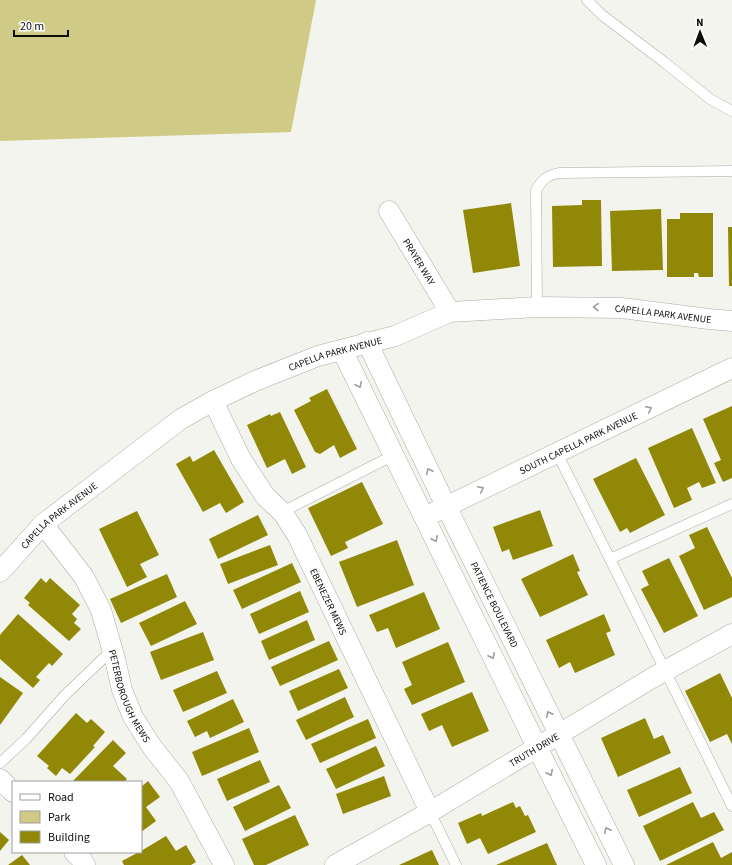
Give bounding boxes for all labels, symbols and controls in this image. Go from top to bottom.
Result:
scale bar [14,12,68,38]
north arrow [680,12,720,52]
text: N [696,15,704,30]
text: 20 m [20,18,44,35]
street label: PRAYER WAY [399,236,438,288]
street label: CAPELLA PARK AVENUE [615,302,712,327]
one-way arrow [593,303,599,312]
street label: CAPELLA PARK AVENUE [286,334,384,375]
one-way arrow [354,381,362,388]
one-way arrow [644,406,652,414]
street label: SOUTH CAPELLA PARK AVENUE [517,409,640,478]
one-way arrow [426,468,434,475]
street label: CAPELLA PARK AVENUE [18,479,101,553]
one-way arrow [477,486,484,494]
one-way arrow [430,535,438,543]
street label: PATIENCE BOULEVARD [467,560,521,650]
street label: EBENEZER MEWS [306,566,350,637]
street label: PETERBOROUGH MEWS [105,648,153,745]
one-way arrow [488,652,495,659]
one-way arrow [546,711,553,718]
street label: TRUTH DRIVE [507,730,562,771]
one-way arrow [545,768,553,776]
legend [12,781,142,853]
text: Road [48,789,74,806]
text: Park [48,809,70,826]
one-way arrow [604,827,612,834]
text: Building [48,829,90,846]

